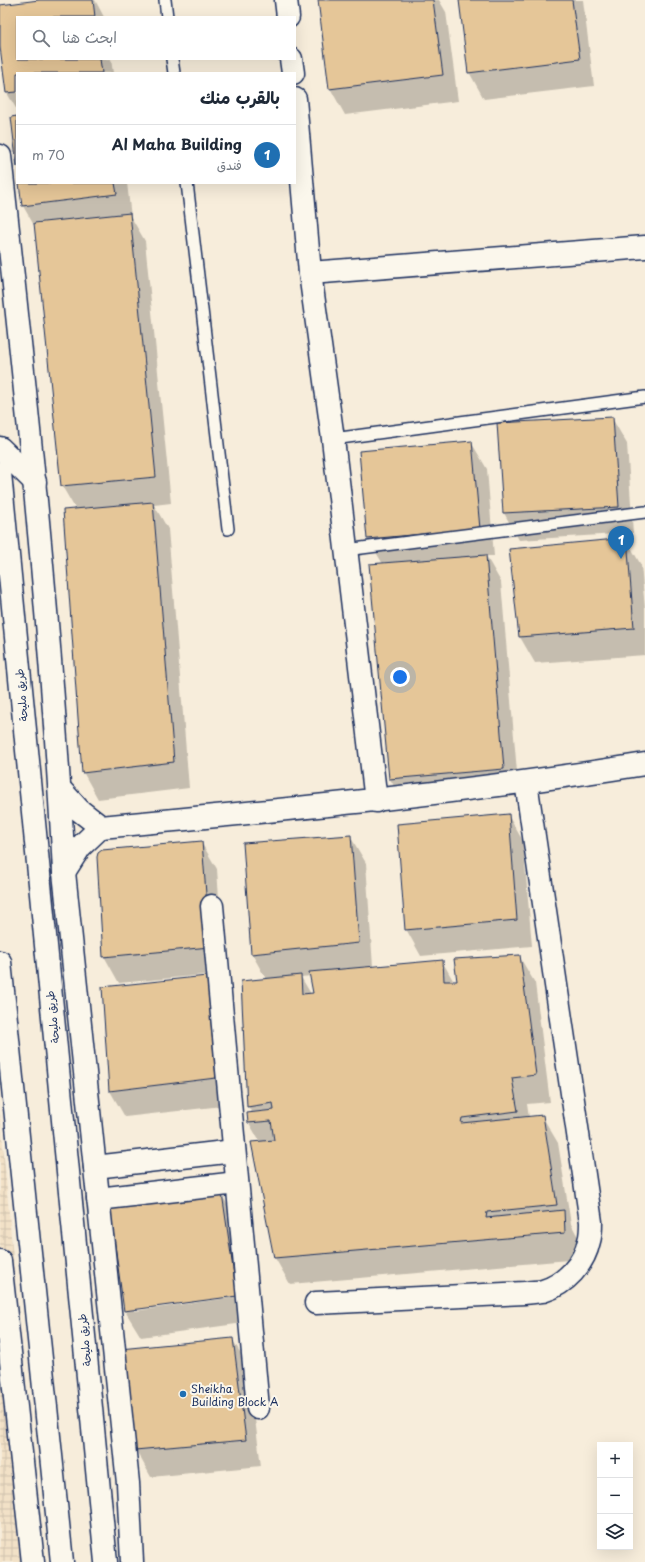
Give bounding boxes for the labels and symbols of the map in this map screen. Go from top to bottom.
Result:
pin: 1 [608,526,634,559]
your location [390,667,410,687]
street label: طريق مليحة [10,668,32,722]
street label: طريق مليحة [41,990,63,1044]
street label: طريق مليحة [73,1313,95,1367]
place label: Sheikha Building Block A [191,1380,279,1410]
marker: Sheikha Building Block A [178,1389,188,1399]

